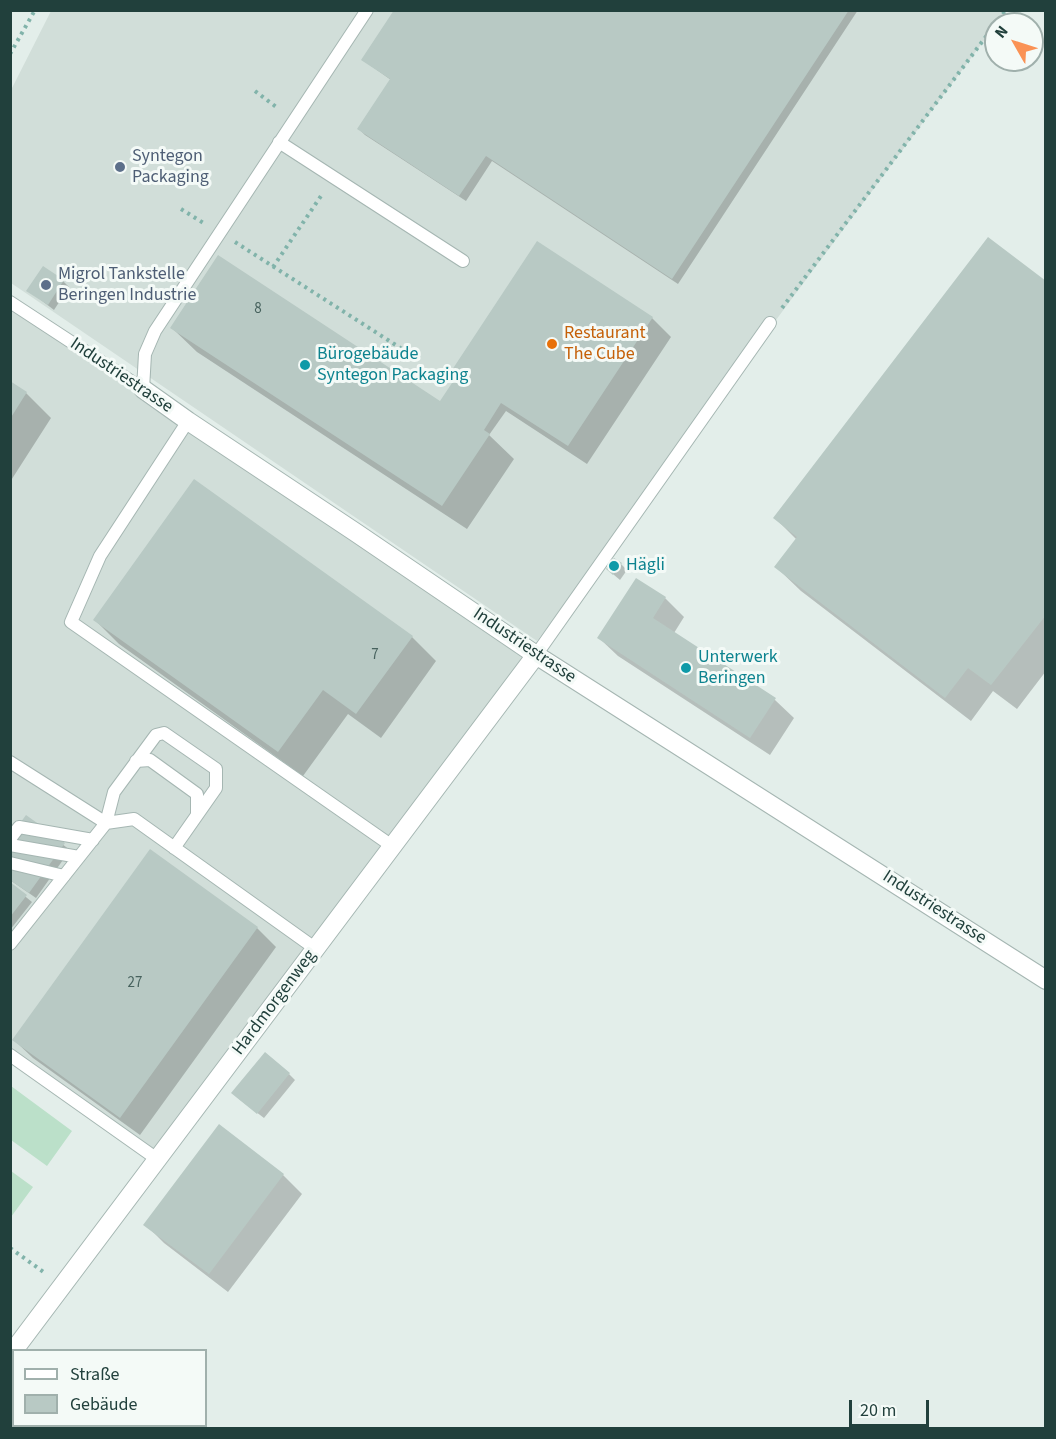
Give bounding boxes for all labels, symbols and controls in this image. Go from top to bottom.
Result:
north arrow [984,12,1044,72]
text: N [990,21,1013,43]
place label: Syntegon Packaging [132,146,209,188]
marker: Syntegon Packaging [113,160,127,174]
place label: Migrol Tankstelle Beringen Industrie [58,264,196,306]
marker: Migrol Tankstelle Beringen Industrie [39,278,53,292]
house number: 8 [254,301,262,319]
place label: Restaurant The Cube [564,323,646,366]
street label: Industriestrasse [65,334,177,418]
marker: Restaurant The Cube [545,337,559,351]
place label: Bürogebäude Syntegon Packaging [317,344,468,386]
marker: Bürogebäude Syntegon Packaging [298,358,312,372]
place label: Hägli [626,555,665,577]
marker: Hägli [607,559,621,573]
street label: Industriestrasse [468,604,580,688]
house number: 7 [371,647,379,665]
place label: Unterwerk Beringen [698,647,778,690]
marker: Unterwerk Beringen [679,661,693,675]
street label: Industriestrasse [878,866,990,950]
street label: Hardmorgenweg [228,946,322,1060]
house number: 27 [128,975,142,993]
legend [12,1349,207,1427]
text: Straße [70,1362,119,1387]
scale bar [852,1388,932,1426]
text: Gebäude [70,1392,138,1417]
text: 20 m [860,1398,896,1423]

